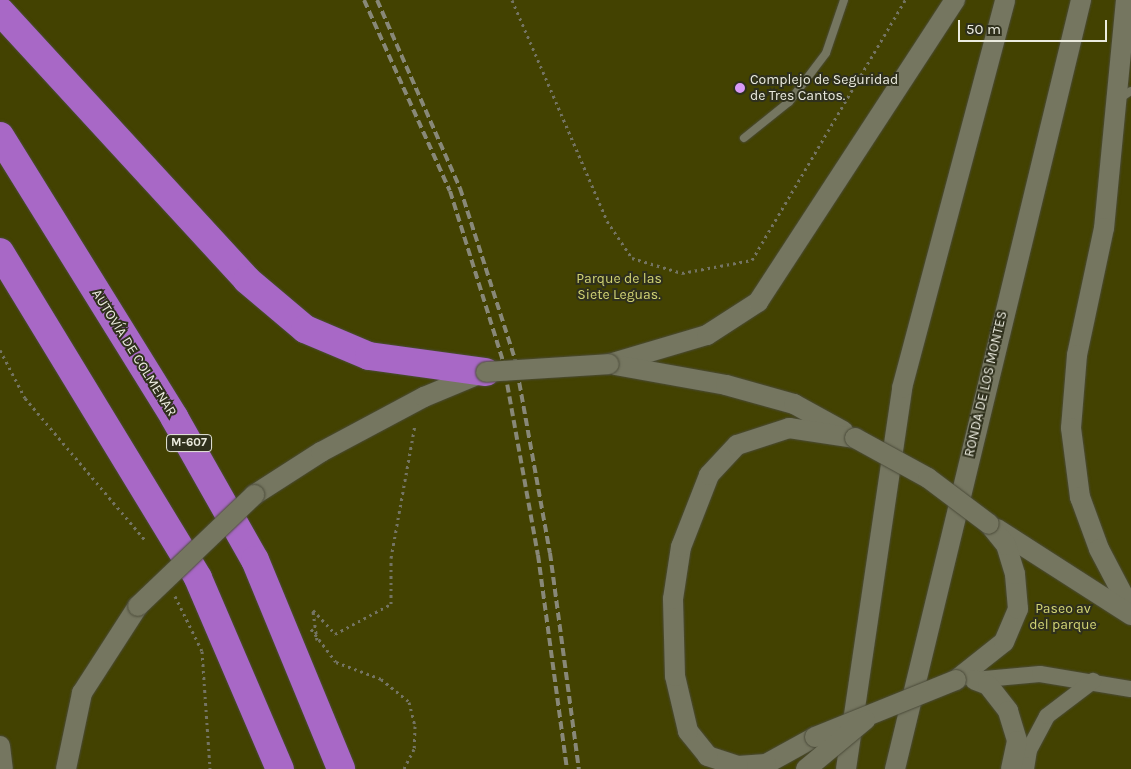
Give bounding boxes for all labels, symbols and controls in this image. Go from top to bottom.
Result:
scale bar [961,10,1110,42]
text: 50 m [966,20,1001,38]
place label: Complejo de Seguridad de Tres Cantos. [750,72,898,104]
marker: Complejo de Seguridad de Tres Cantos. [734,82,746,94]
park label: Parque de las Siete Leguas. [576,271,662,304]
street label: AUTOVÍA DE COLMENAR [88,286,180,420]
street label: RONDA DE LOS MONTES [961,309,1011,459]
road number: M-607 [165,433,213,452]
park label: Paseo av del parque [1029,601,1097,634]

